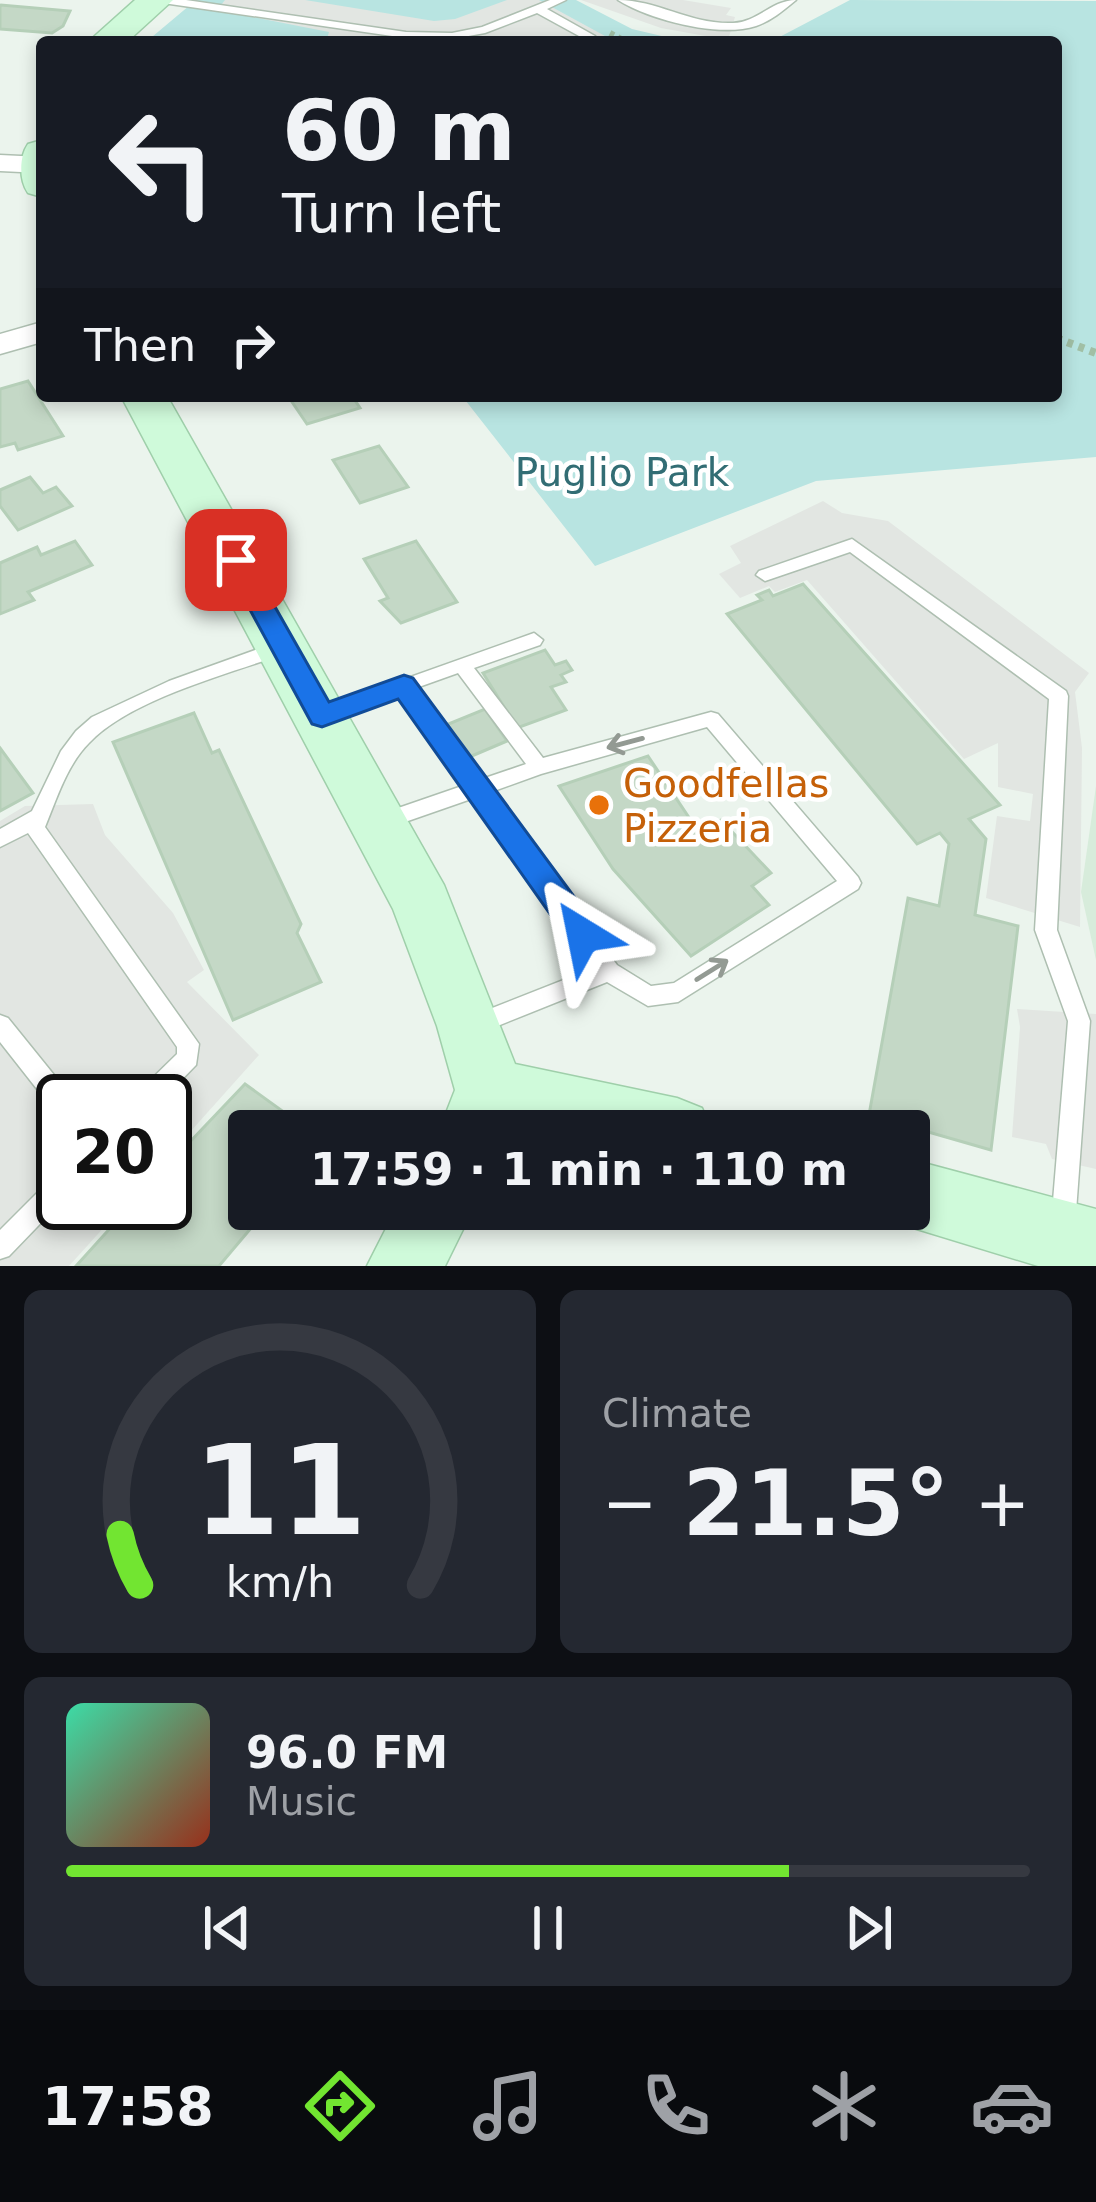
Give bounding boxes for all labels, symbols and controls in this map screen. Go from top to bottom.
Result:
text: 60 m [282,82,516,180]
icon: left [84,84,240,240]
text: Turn left [282,182,501,245]
icon: right [220,312,286,378]
text: Then [84,319,196,372]
park label: Puglio Park [515,450,730,495]
pin [185,509,287,611]
icon: arrive [203,527,269,593]
one-way arrow [607,734,645,756]
place label: Goodfellas Pizzeria [623,761,829,851]
marker: Goodfellas Pizzeria [586,792,612,818]
position arrow [520,872,646,998]
one-way arrow [694,958,728,982]
speed limit sign: 20 [36,1074,192,1230]
text: 17:59 · 1 min · 110 m [310,1143,848,1196]
text: Climate [602,1391,752,1436]
text: 11 [193,1418,367,1563]
text: 21.5° [682,1451,950,1556]
text: − [602,1465,657,1542]
text: + [975,1465,1030,1542]
text: km/h [226,1556,334,1606]
text: 96.0 FM [246,1726,448,1779]
text: Music [246,1779,357,1824]
icon: previous [194,1895,260,1961]
icon: pause [515,1895,581,1961]
icon: next [836,1895,902,1961]
icon: directions [298,2064,382,2148]
icon: music [466,2064,550,2148]
icon: phone [634,2064,718,2148]
icon: climate [802,2064,886,2148]
icon: car [970,2064,1054,2148]
text: 17:58 [42,2075,214,2138]

